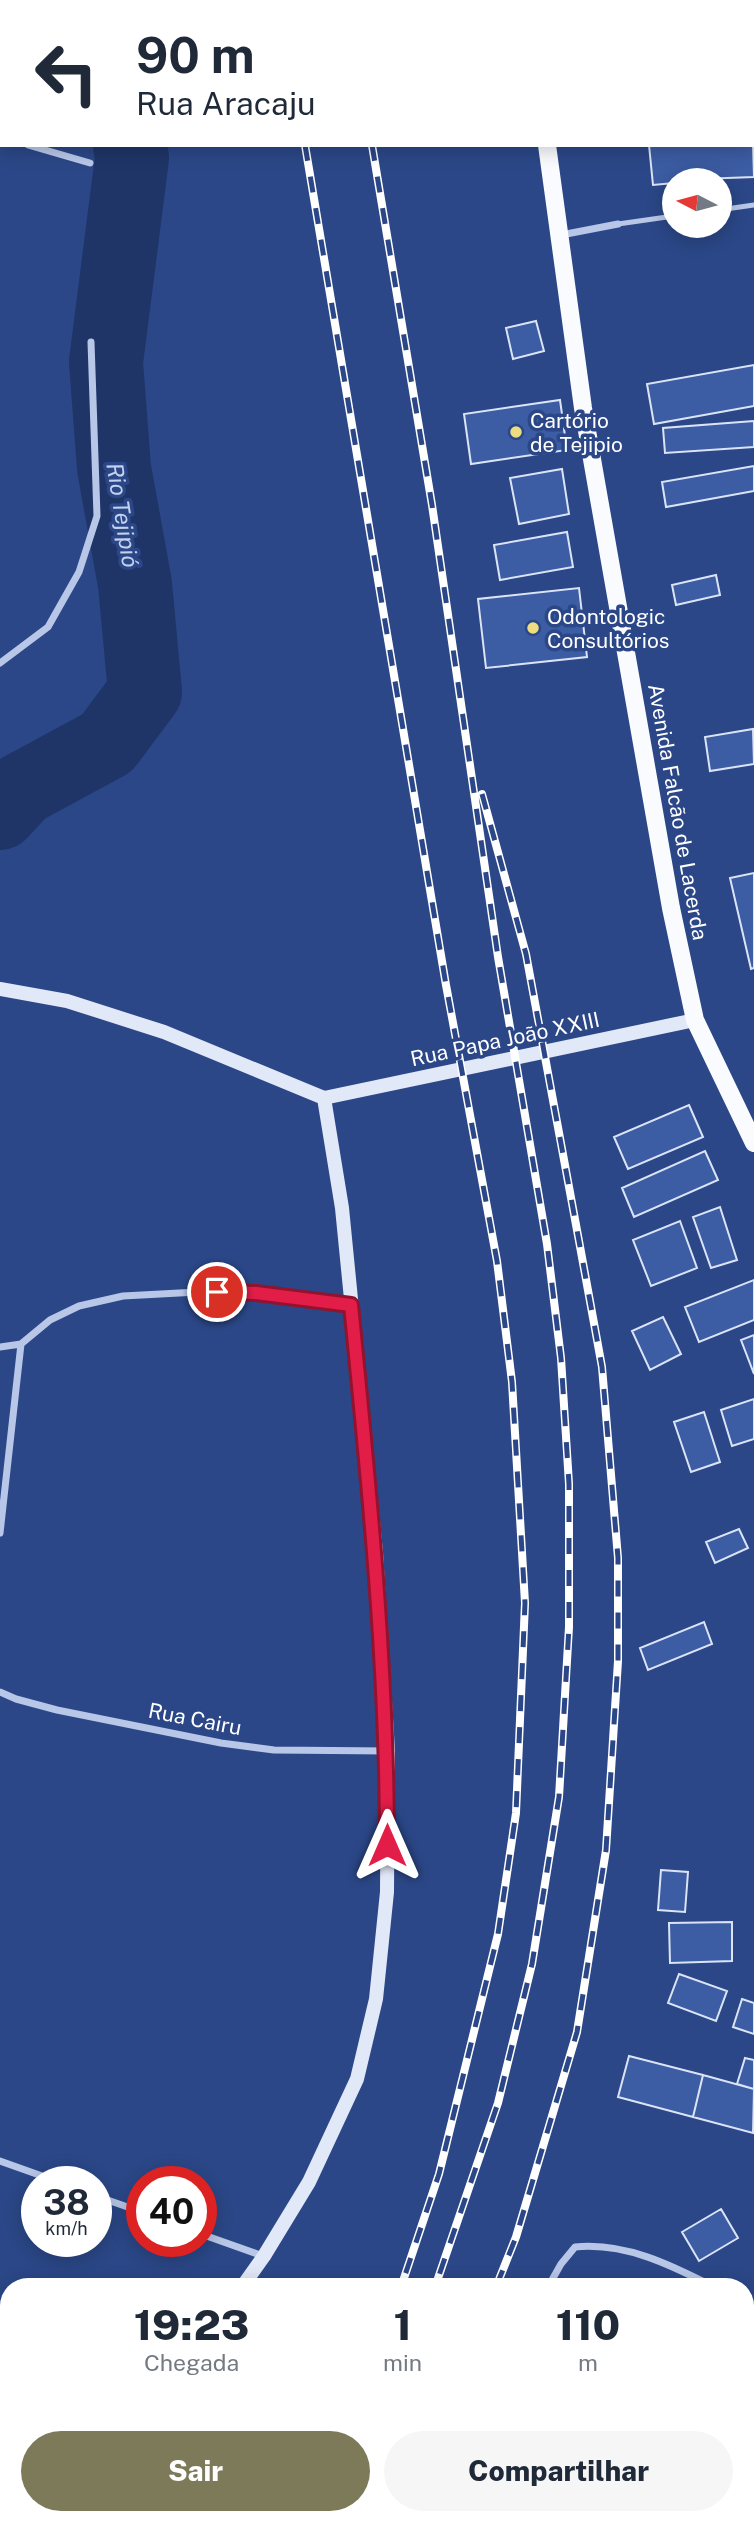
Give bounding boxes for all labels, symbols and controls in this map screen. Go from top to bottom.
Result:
text: 90 m [136,26,255,84]
icon: left [21,28,112,119]
text: Rua Aracaju [136,85,316,122]
north arrow [662,168,732,238]
map controls [662,168,732,238]
place label: Cartório de Tejipio [530,408,623,457]
marker: Cartório de Tejipio [508,424,524,440]
water label: Rio Tejipió [101,461,145,569]
place label: Odontologic Consultórios [547,604,669,653]
marker: Odontologic Consultórios [525,620,541,636]
street label: Avenida Falcão de Lacerda [643,682,713,942]
street label: Rua Papa João XXIII [408,1007,602,1071]
pin [187,1262,247,1322]
icon: arrive [198,1273,236,1311]
street label: Rua Cairu [146,1698,244,1740]
position arrow [350,1808,424,1882]
speed limit sign: 40 [126,2166,217,2257]
text: 38 [43,2182,90,2223]
text: km/h [45,2218,88,2239]
text: 19:23 [134,2300,249,2349]
text: 1 [393,2300,412,2349]
text: 110 [556,2300,620,2349]
text: Chegada [144,2349,239,2376]
text: min [383,2349,422,2376]
text: m [578,2349,598,2376]
button: Sair [21,2431,370,2511]
button: Compartilhar [384,2431,733,2511]

